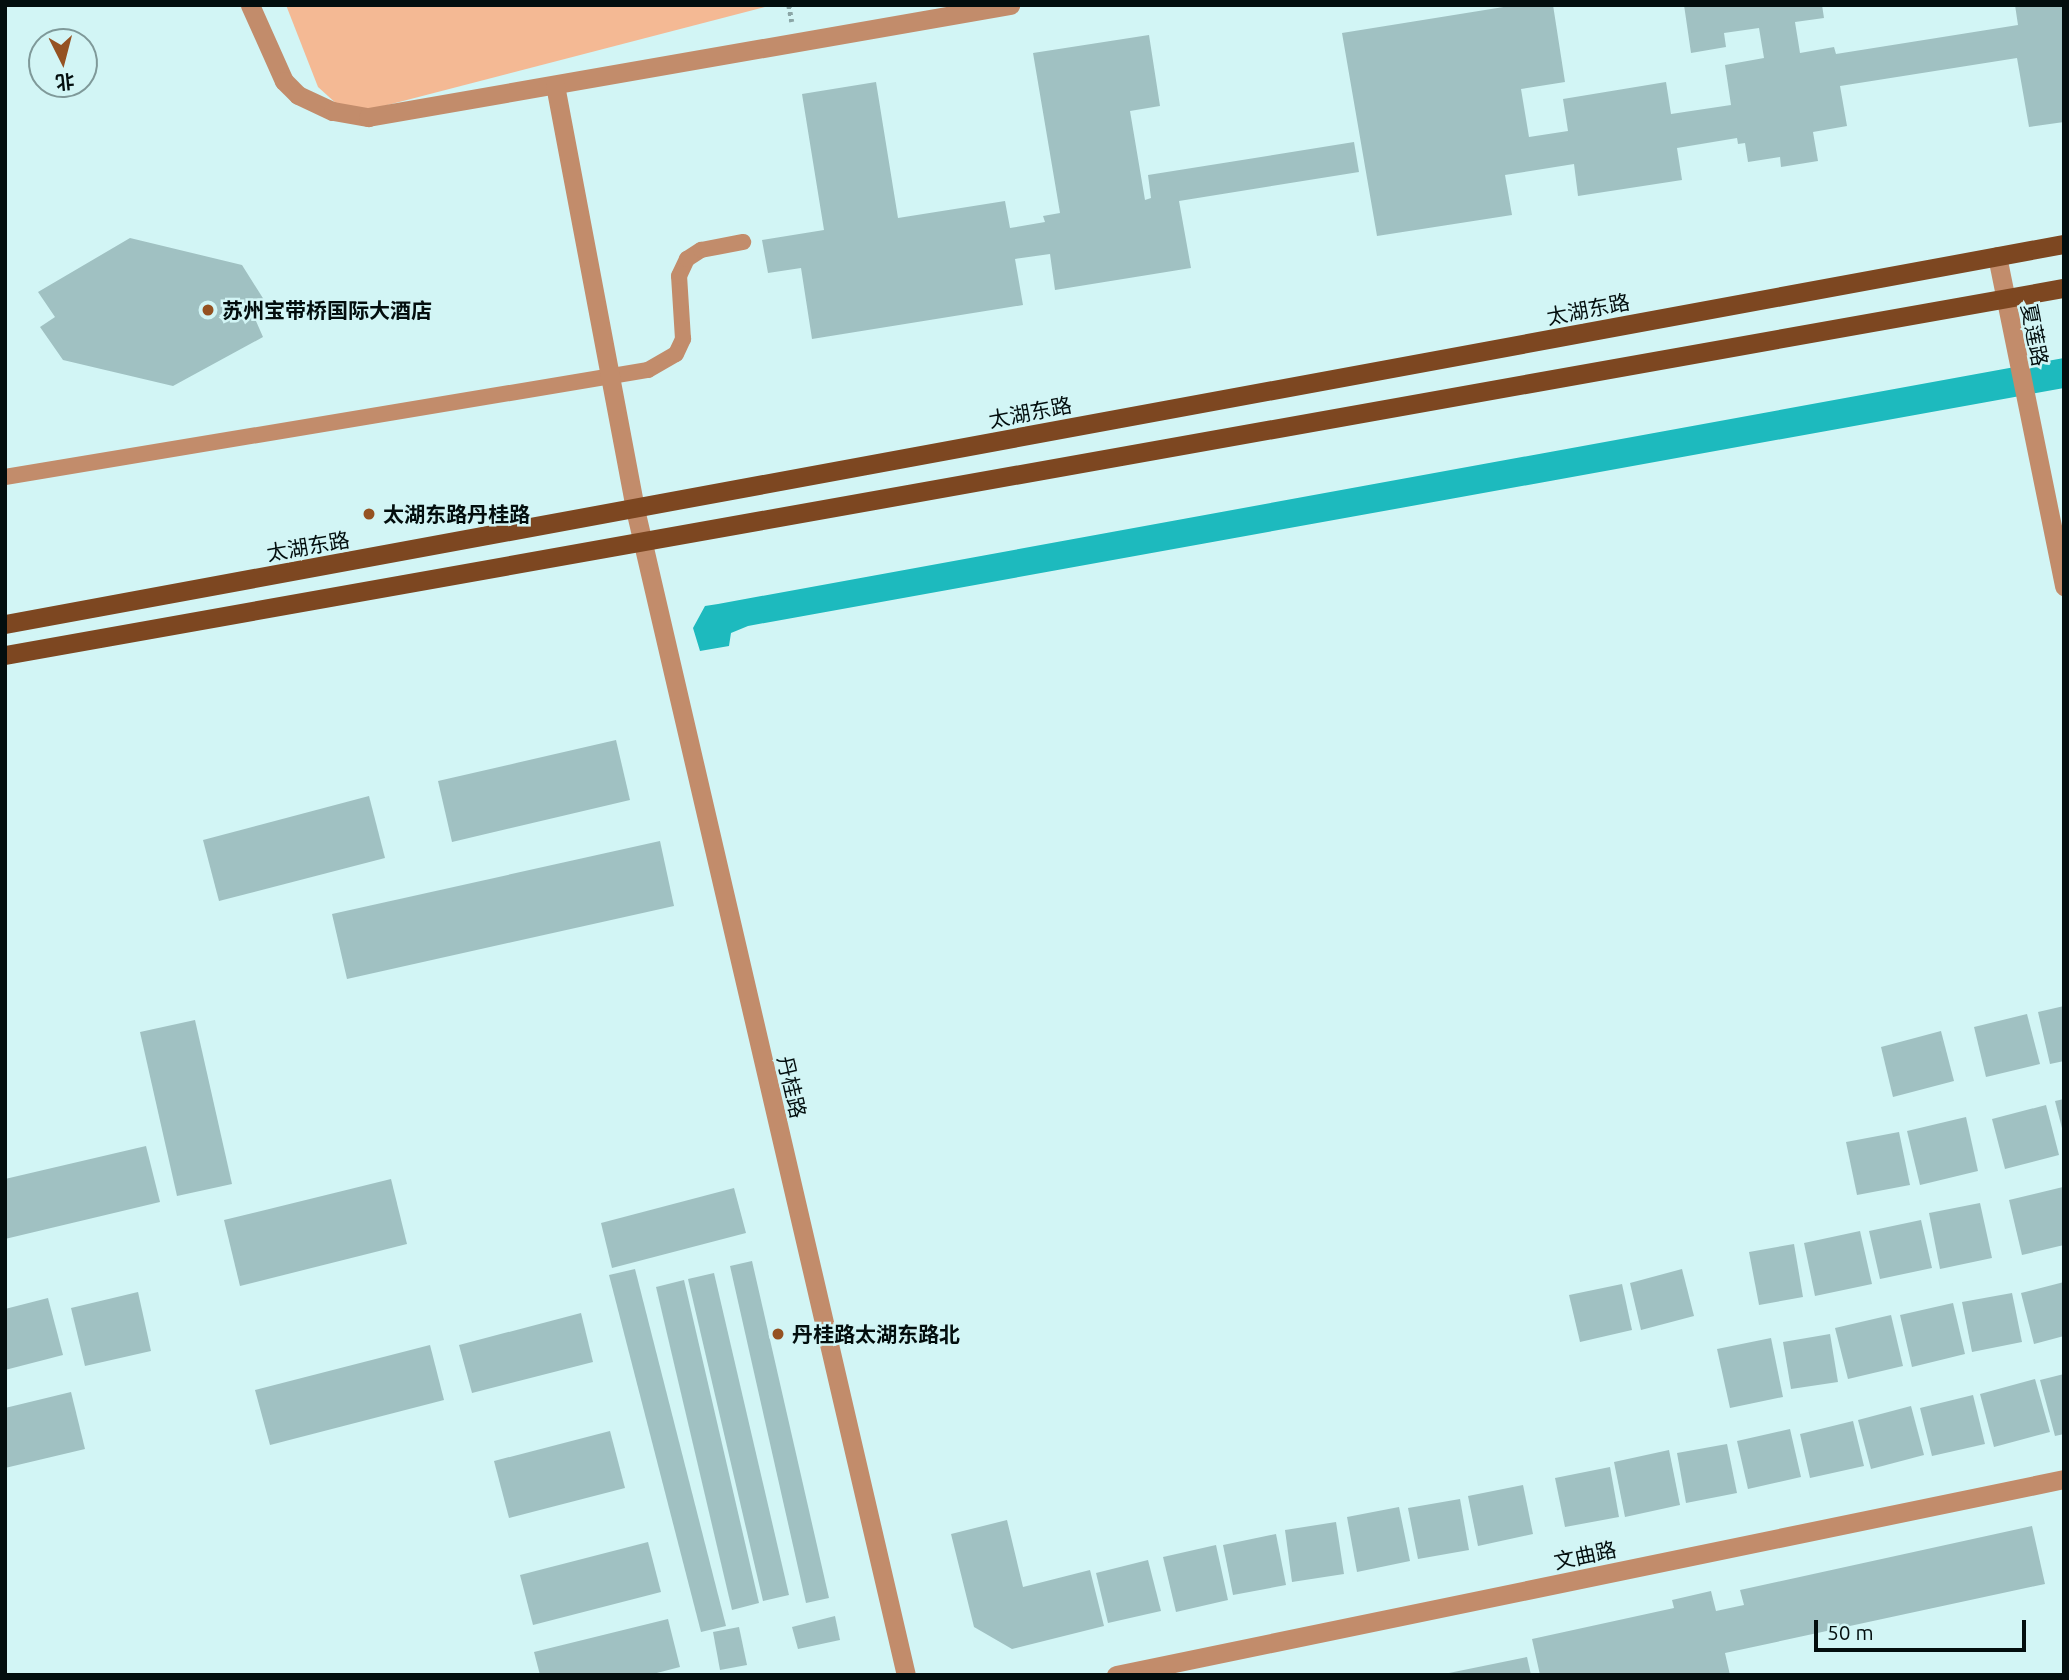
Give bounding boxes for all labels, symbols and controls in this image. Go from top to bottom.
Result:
north arrow [28,28,98,98]
text: 北 [54,70,76,94]
street label: 太湖东路 [1544,289,1632,329]
place label: 苏州宝带桥国际大酒店 [222,297,432,323]
marker: 苏州宝带桥国际大酒店 [200,302,216,318]
street label: 夏莲路 [2017,302,2053,368]
street label: 太湖东路 [986,392,1074,432]
place label: 太湖东路丹桂路 [383,501,530,527]
marker: 太湖东路丹桂路 [361,506,377,522]
street label: 太湖东路 [264,526,352,566]
street label: 丹桂路 [773,1053,811,1121]
place label: 丹桂路太湖东路北 [792,1321,960,1347]
marker: 丹桂路太湖东路北 [770,1326,786,1342]
street label: 文曲路 [1552,1536,1618,1574]
scale bar [1817,1606,2029,1650]
text: 50 m [1827,1620,1874,1644]

